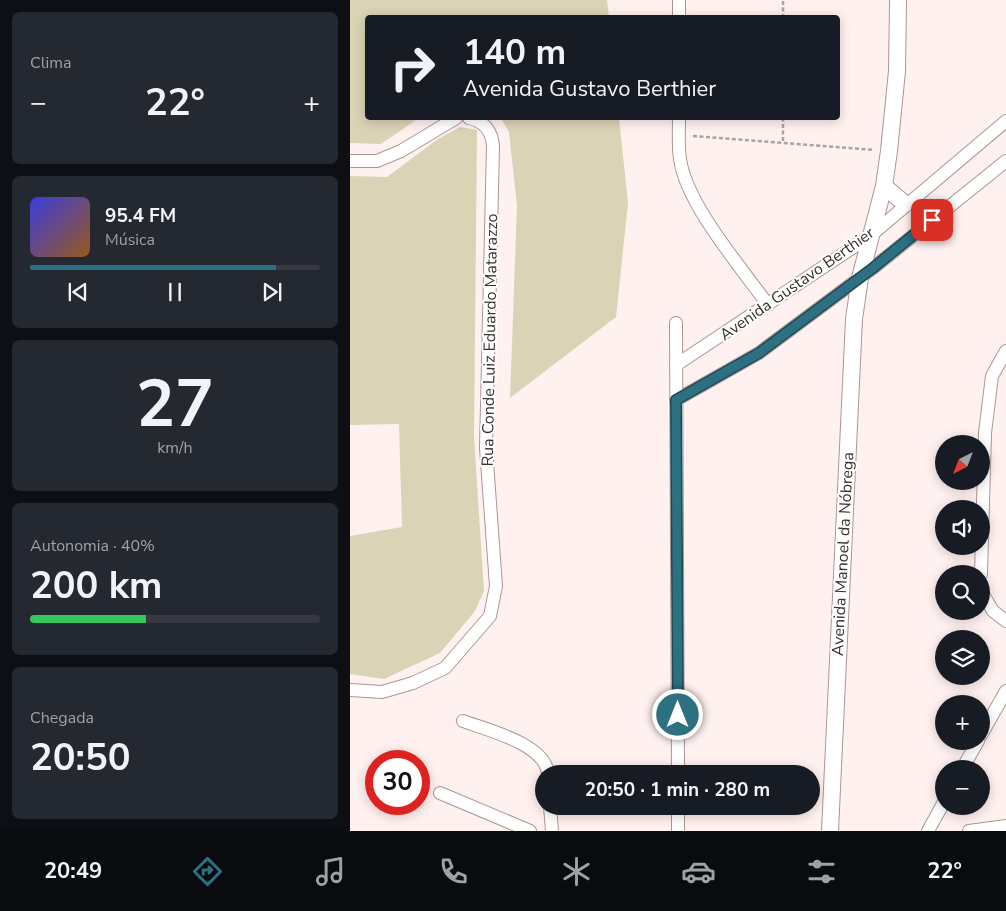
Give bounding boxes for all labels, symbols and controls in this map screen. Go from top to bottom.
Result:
text: 140 m [463,29,566,76]
icon: right [380,35,445,100]
text: Clima [30,52,71,74]
text: Avenida Gustavo Berthier [463,74,716,104]
text: 22° [145,77,205,128]
text: − [30,84,47,122]
text: + [303,84,320,122]
pin [911,199,953,241]
text: 95.4 FM [105,203,176,229]
icon: arrive [918,206,946,234]
street label: Rua Conde Luiz Eduardo Matarazzo [477,213,503,467]
street label: Avenida Gustavo Berthier [715,222,879,346]
text: Música [105,229,155,251]
icon: previous [64,278,92,306]
icon: pause [161,278,189,306]
icon: next [258,278,286,306]
text: 27 [136,360,214,449]
north arrow [935,435,990,490]
map controls [935,435,990,815]
text: km/h [157,437,193,459]
street label: Avenida Manoel da Nóbrega [827,452,859,656]
button: sound [935,500,990,555]
text: Autonomia · 40% [30,535,155,557]
text: 200 km [30,560,162,611]
button: search [935,565,990,620]
button: layers [935,630,990,685]
position arrow [651,688,703,740]
button: + [935,695,990,750]
text: Chegada [30,707,94,729]
text: 20:50 [30,732,131,783]
speed limit sign: 30 [365,750,430,815]
button: − [935,760,990,815]
text: 20:50 · 1 min · 280 m [585,777,770,803]
icon: directions [190,854,225,889]
icon: music [313,854,348,889]
icon: phone [436,854,471,889]
icon: climate [559,854,594,889]
icon: car [681,854,716,889]
icon: filters [804,854,839,889]
text: 20:49 [44,856,102,886]
text: 22° [927,856,962,886]

